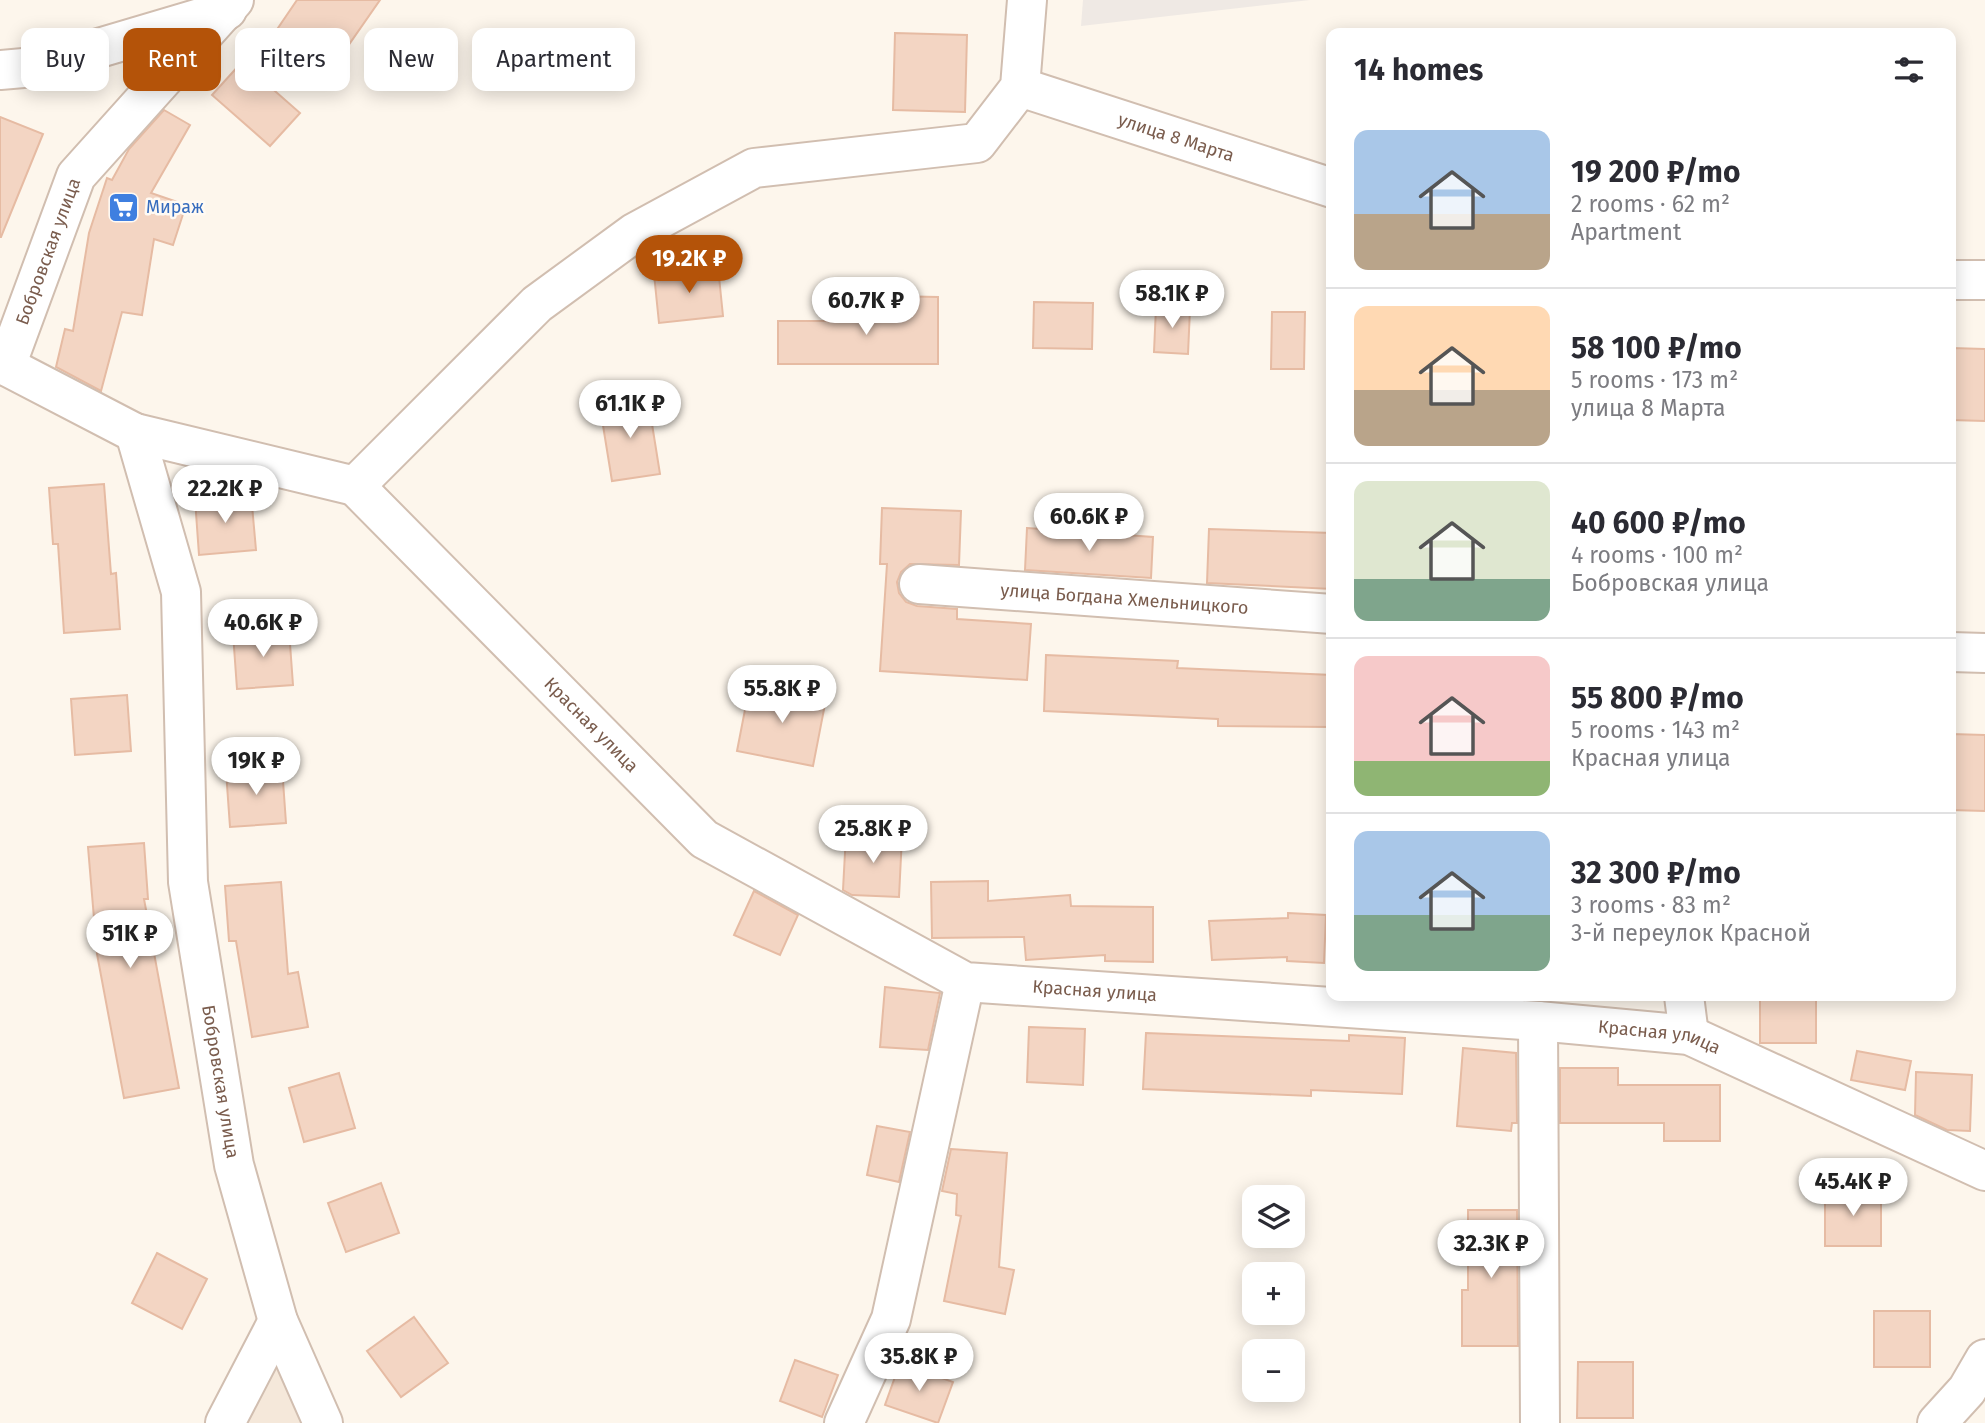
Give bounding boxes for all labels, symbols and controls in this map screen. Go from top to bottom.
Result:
chip: Buy [21,28,109,91]
chip: Rent [123,28,221,91]
chip: Filters [235,28,350,91]
chip: New [364,28,458,91]
chip: Apartment [472,28,635,91]
icon: filters [1890,51,1928,89]
text: 14 homes [1354,52,1483,88]
street label: улица 8 Марта [1115,108,1237,167]
text: 19 200 ₽/mo [1571,154,1740,190]
icon: home [1410,158,1494,242]
street label: Бобровская улица [11,175,85,328]
supermarket icon: Мираж [106,190,140,224]
text: 2 rooms · 62 m² [1571,190,1730,218]
place label: Мираж [146,196,204,218]
text: Apartment [1571,218,1681,246]
pin: 19.2K ₽ [624,236,754,295]
text: 19.2K ₽ [652,244,726,272]
pin: 58.1K ₽ [1107,270,1237,330]
pin: 60.7K ₽ [801,278,931,337]
text: 58.1K ₽ [1135,279,1209,307]
text: 60.7K ₽ [828,286,904,314]
text: 58 100 ₽/mo [1571,330,1742,366]
icon: home [1410,334,1494,418]
text: 5 rooms · 173 m² [1571,366,1738,394]
pin: 61.1K ₽ [565,380,695,440]
text: 61.1K ₽ [595,389,665,417]
text: улица 8 Марта [1571,394,1725,422]
pin: 22.2K ₽ [160,466,290,525]
text: 22.2K ₽ [188,474,262,502]
pin: 60.6K ₽ [1024,494,1154,553]
text: 60.6K ₽ [1050,502,1128,530]
text: 40 600 ₽/mo [1571,505,1746,541]
icon: home [1410,509,1494,593]
text: 4 rooms · 100 m² [1571,541,1743,569]
text: Бобровская улица [1571,569,1769,597]
street label: улица Богдана Хмельницкого [1000,579,1249,619]
pin: 40.6K ₽ [198,600,328,659]
text: 40.6K ₽ [224,608,302,636]
pin: 55.8K ₽ [717,666,847,725]
street label: Красная улица [539,673,643,777]
text: 55.8K ₽ [743,674,821,702]
text: 55 800 ₽/mo [1571,680,1744,716]
icon: home [1410,684,1494,768]
text: 5 rooms · 143 m² [1571,716,1740,744]
pin: 19K ₽ [207,738,305,797]
text: Красная улица [1571,744,1730,772]
text: 19K ₽ [227,746,285,774]
pin: 25.8K ₽ [808,806,938,865]
text: 25.8K ₽ [835,814,911,842]
text: 32 300 ₽/mo [1571,855,1741,891]
icon: home [1410,859,1494,943]
text: 3 rooms · 83 m² [1571,891,1731,919]
pin: 51K ₽ [81,911,179,970]
text: 51K ₽ [102,919,158,947]
text: 3-й переулок Красной [1571,919,1811,947]
street label: Красная улица [1032,976,1158,1006]
street label: Бобровская улица [197,1003,244,1160]
street label: Красная улица [1597,1016,1724,1059]
pin: 45.4K ₽ [1788,1158,1918,1218]
text: 45.4K ₽ [1815,1167,1891,1195]
map controls [1242,1185,1305,1402]
button: layers [1242,1185,1305,1248]
pin: 32.3K ₽ [1426,1220,1556,1280]
text: 32.3K ₽ [1453,1229,1529,1257]
button: + [1242,1262,1305,1325]
pin: 35.8K ₽ [854,1334,984,1393]
button: − [1242,1339,1305,1402]
text: 35.8K ₽ [881,1342,957,1370]

